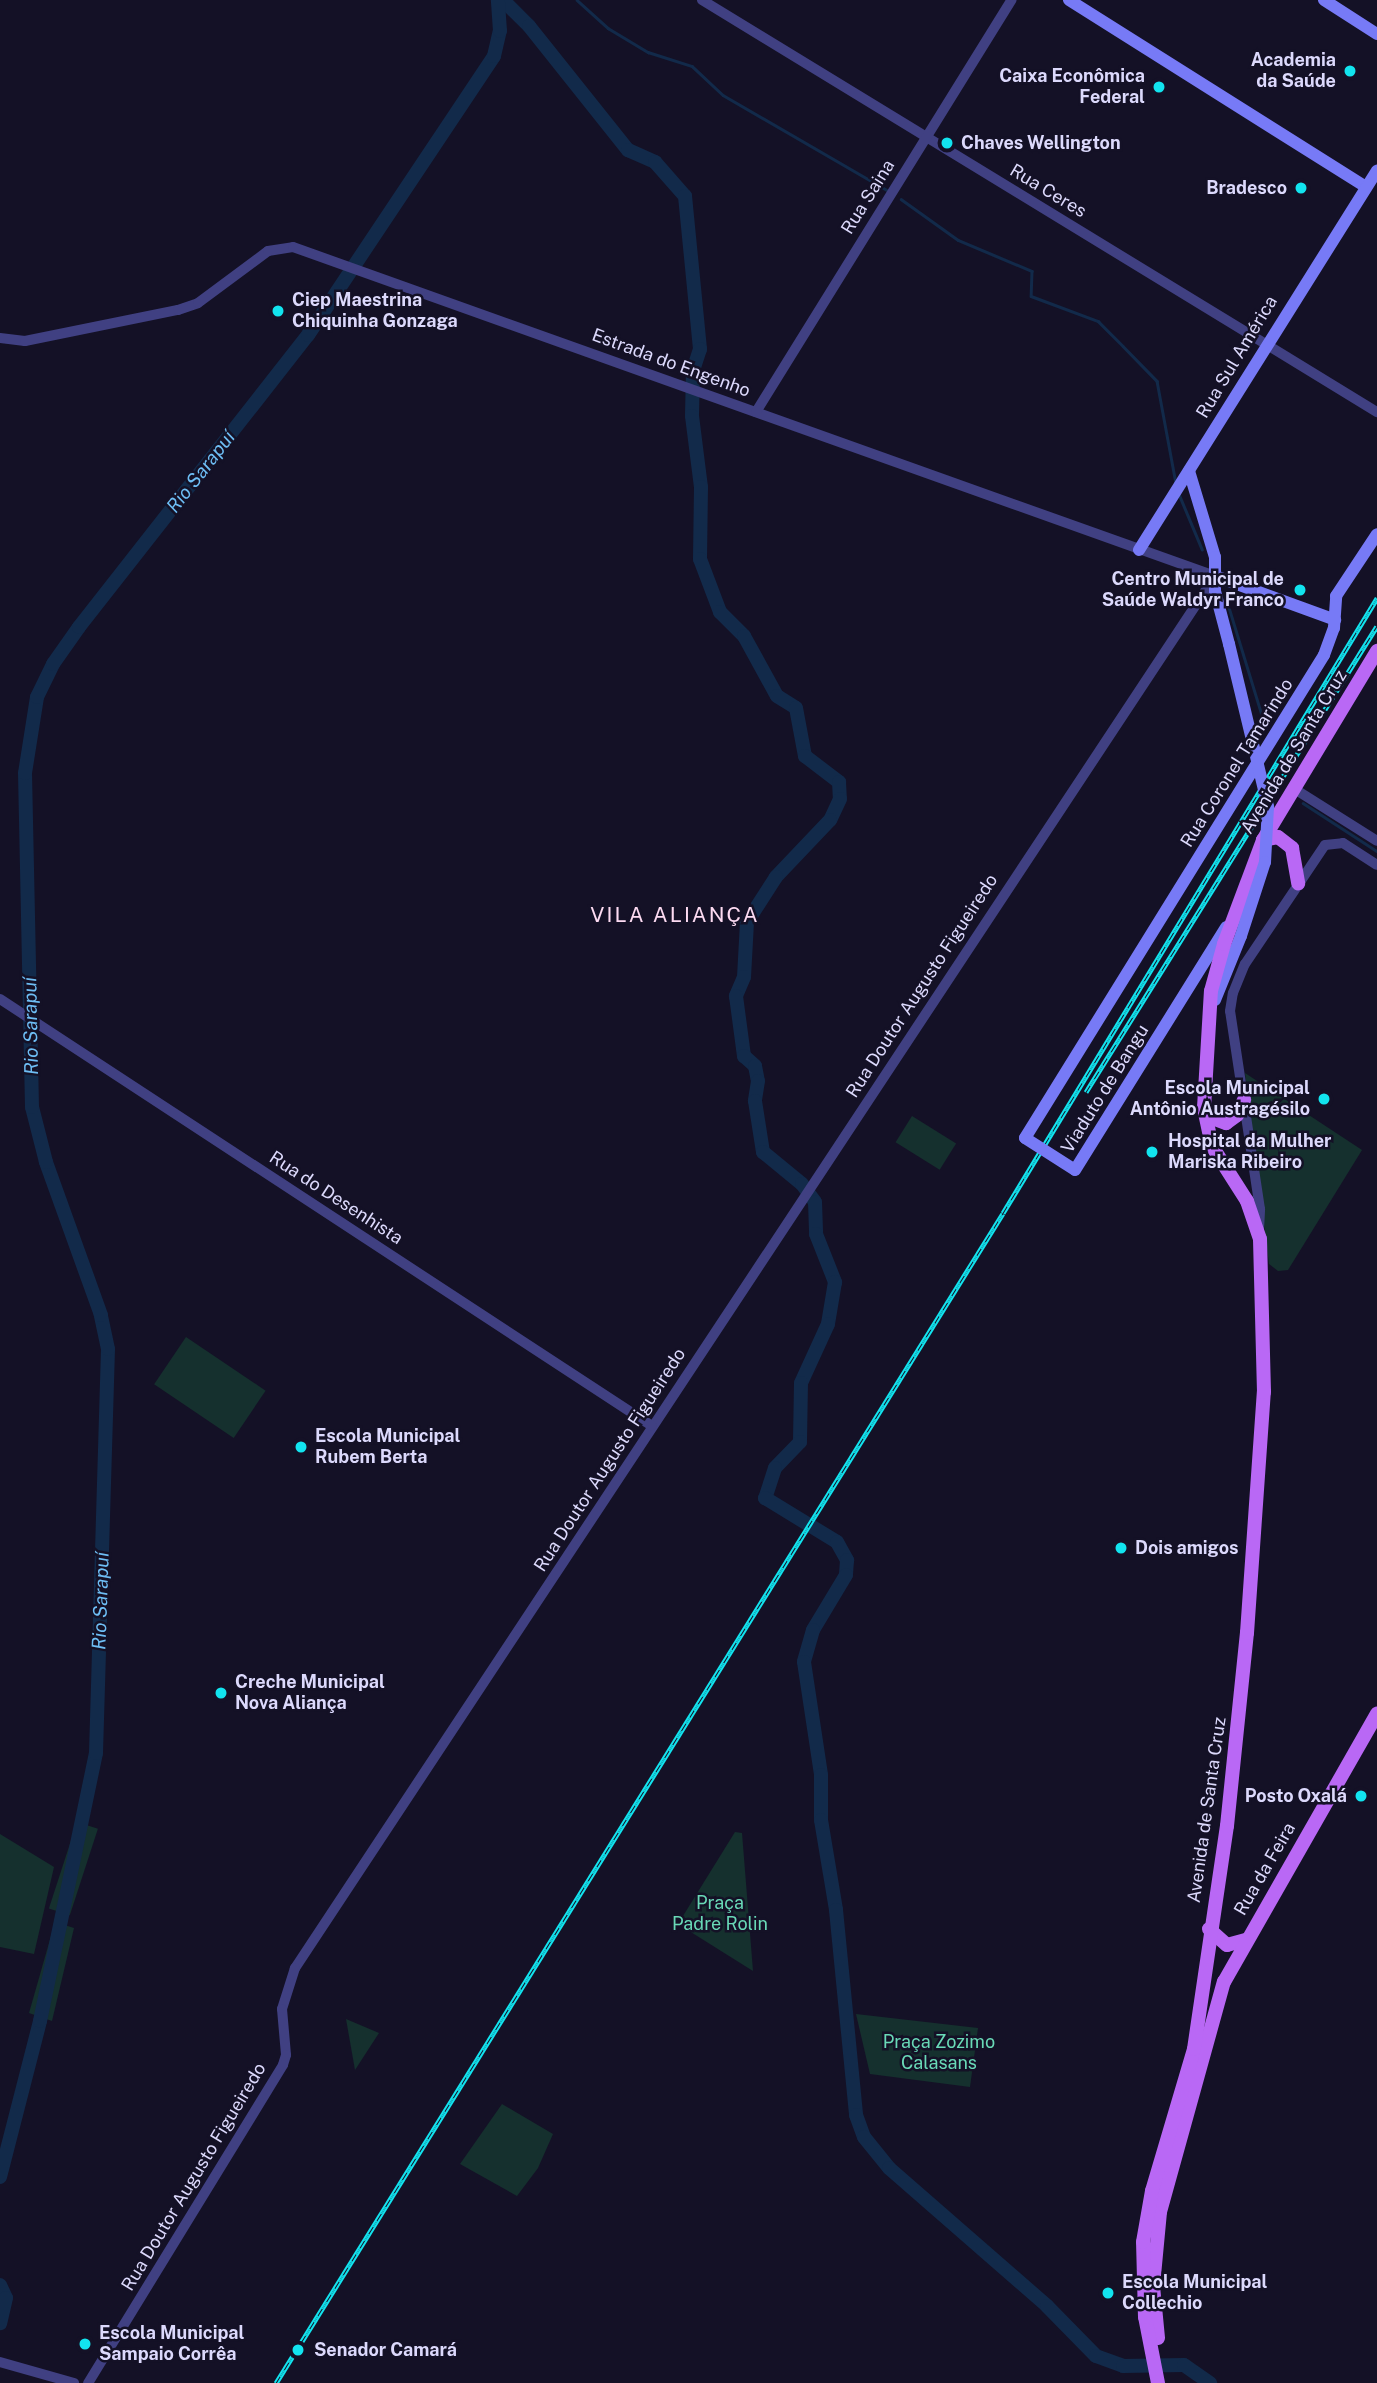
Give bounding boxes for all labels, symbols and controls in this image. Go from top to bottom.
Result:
place label: Academia da Saúde [1251,50,1336,92]
marker: Academia da Saúde [1342,63,1358,79]
place label: Caixa Econômica Federal [999,66,1145,108]
marker: Caixa Econômica Federal [1151,79,1167,95]
place label: Chaves Wellington [961,132,1121,154]
marker: Chaves Wellington [939,135,955,151]
street label: Rua Saina [837,156,899,238]
street label: Rua Ceres [1006,160,1090,222]
place label: Bradesco [1206,177,1287,199]
marker: Bradesco [1293,180,1309,196]
place label: Ciep Maestrina Chiquinha Gonzaga [292,290,458,332]
street label: Rua Sul América [1192,292,1282,422]
marker: Ciep Maestrina Chiquinha Gonzaga [270,303,286,319]
street label: Estrada do Engenho [589,324,753,402]
water label: Rio Sarapuí [162,426,240,518]
place label: Centro Municipal de Saúde Waldyr Franco [1101,569,1284,612]
marker: Centro Municipal de Saúde Waldyr Franco [1290,580,1310,600]
street label: Avenida de Santa Cruz [1236,666,1352,838]
street label: Rua Coronel Tamarindo [1176,675,1298,851]
street label: Rua Doutor Augusto Figueiredo [842,870,1002,1102]
district label: VILA ALIANÇA [592,902,758,928]
water label: Rio Sarapuí [19,977,43,1075]
street label: Viaduto de Bangu [1057,1020,1153,1158]
place label: Escola Municipal Antônio Austragésilo [1130,1078,1310,1120]
marker: Escola Municipal Antônio Austragésilo [1316,1091,1332,1107]
place label: Hospital da Mulher Mariska Ribeiro [1168,1131,1332,1174]
marker: Hospital da Mulher Mariska Ribeiro [1142,1142,1162,1162]
street label: Rua do Desenhista [265,1147,407,1249]
street label: Rua Doutor Augusto Figueiredo [530,1344,690,1576]
place label: Escola Municipal Rubem Berta [315,1426,460,1468]
marker: Escola Municipal Rubem Berta [293,1439,309,1455]
place label: Dois amigos [1135,1537,1239,1559]
marker: Dois amigos [1113,1540,1129,1556]
water label: Rio Sarapuí [88,1552,114,1650]
place label: Creche Municipal Nova Aliança [235,1672,385,1714]
marker: Creche Municipal Nova Aliança [213,1685,229,1701]
street label: Avenida de Santa Cruz [1183,1716,1231,1904]
place label: Posto Oxalá [1245,1785,1347,1807]
marker: Posto Oxalá [1353,1788,1369,1804]
street label: Rua da Feira [1230,1819,1300,1919]
park label: Praça Padre Rolin [672,1893,768,1936]
park label: Praça Zozimo Calasans [883,2032,995,2074]
street label: Rua Doutor Augusto Figueiredo [117,2059,271,2295]
place label: Escola Municipal Collechio [1122,2272,1267,2314]
marker: Escola Municipal Collechio [1100,2285,1116,2301]
place label: Escola Municipal Sampaio Corrêa [99,2323,244,2366]
marker: Escola Municipal Sampaio Corrêa [77,2336,93,2352]
place label: Senador Camará [314,2339,457,2361]
marker: Senador Camará [288,2340,308,2360]

